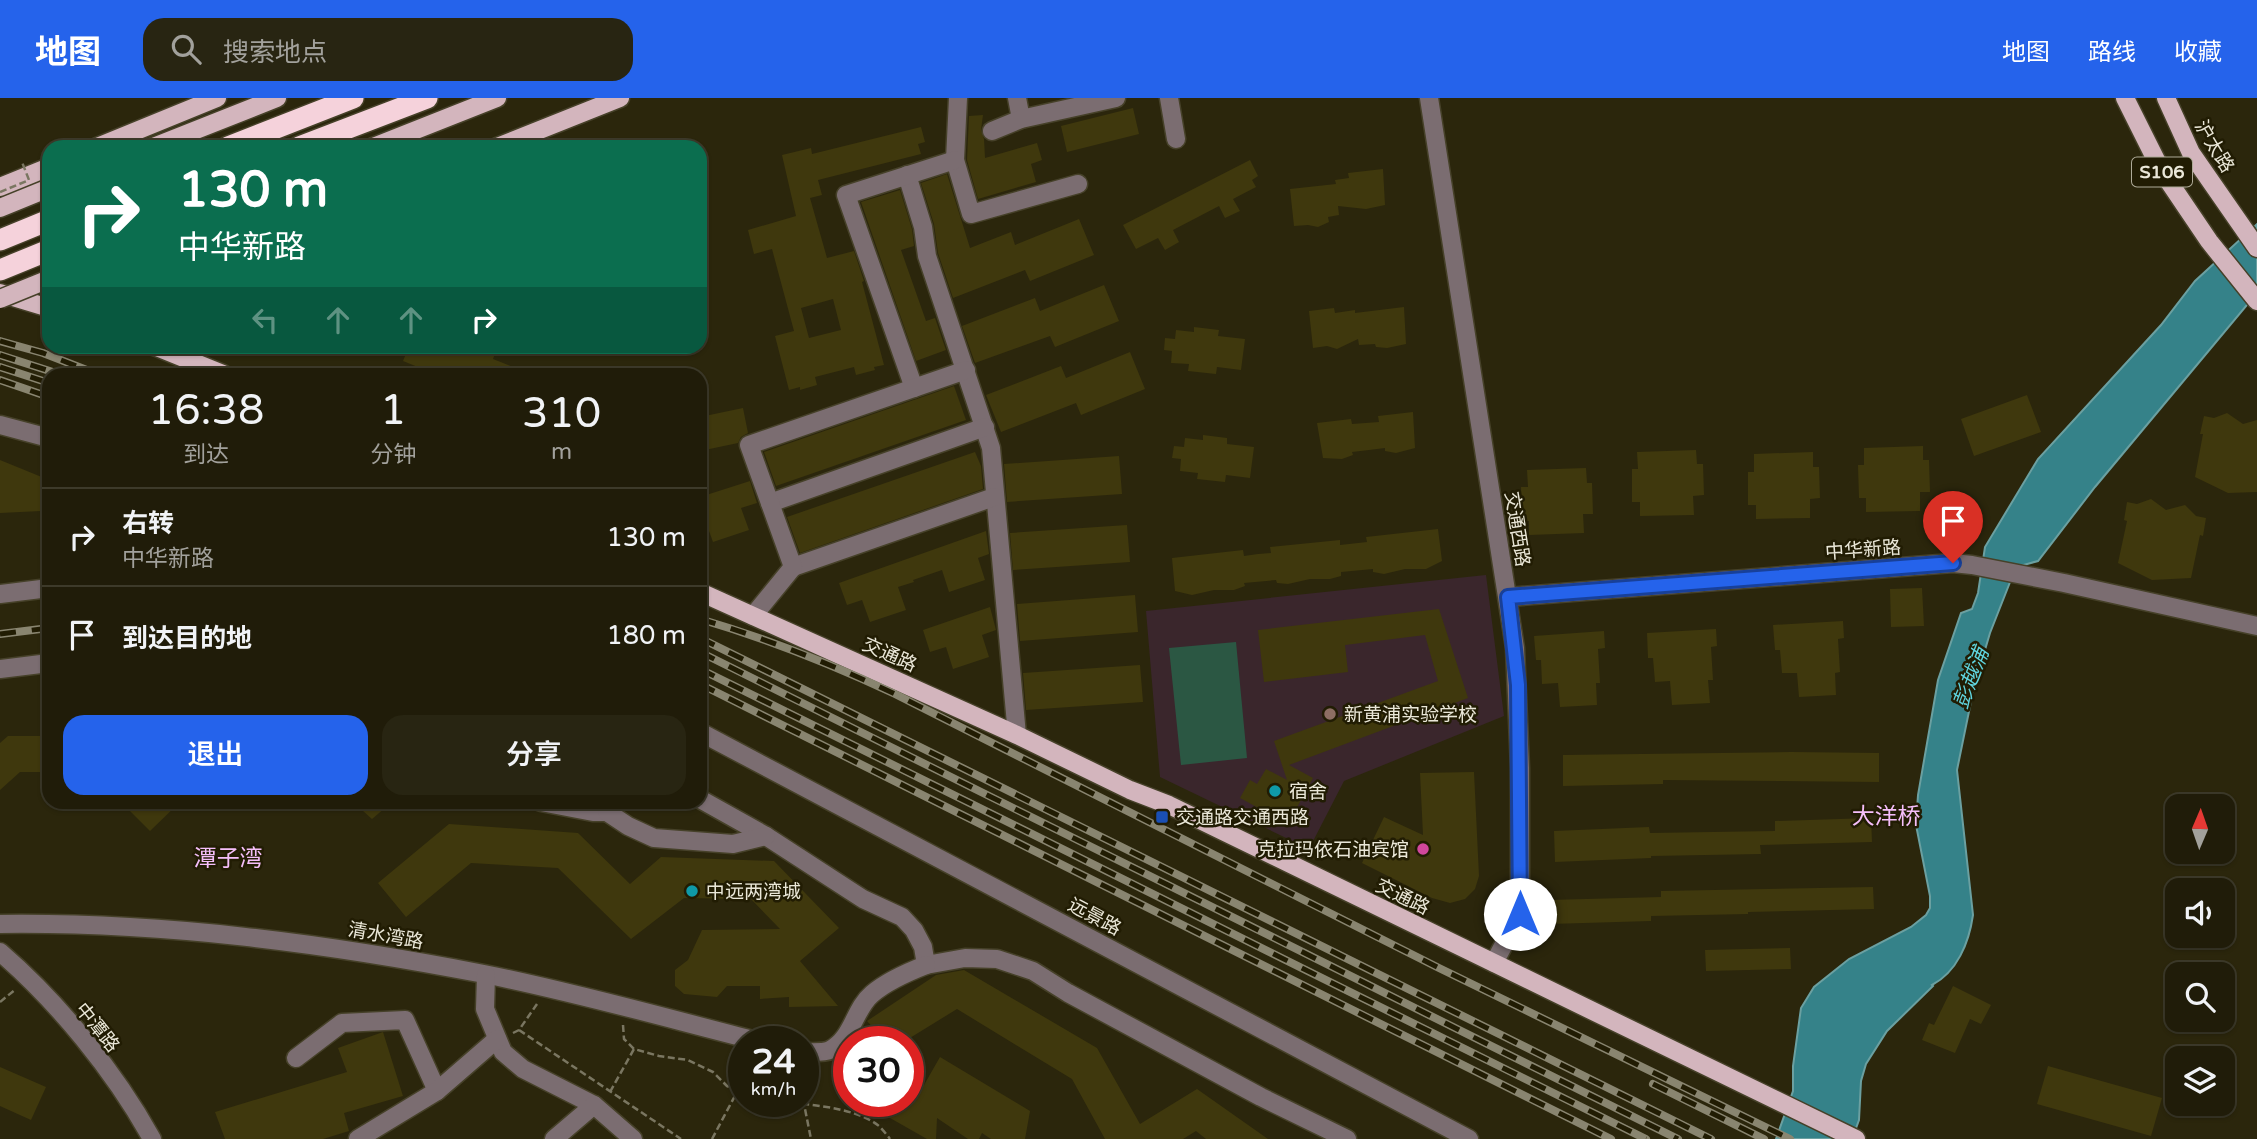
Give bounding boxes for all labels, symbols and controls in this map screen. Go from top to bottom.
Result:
search box [143,18,633,81]
icon: search [167,30,205,68]
text: 地图 [35,33,101,72]
text: 搜索地点 [223,37,327,68]
text: 地图 [2002,38,2050,67]
text: 路线 [2088,38,2136,67]
text: 收藏 [2174,38,2222,67]
street label: 沪太路 [2190,116,2238,177]
road number: S106 [2132,158,2192,186]
text: 130 m [178,161,328,220]
icon: right [63,168,154,259]
text: 中华新路 [178,229,306,267]
icon: left [246,301,284,339]
icon: ahead [319,301,357,339]
icon: ahead [392,301,430,339]
icon: right [465,301,503,339]
text: 16:38 [148,385,264,436]
text: 1 [380,385,406,436]
text: 310 [522,388,601,439]
text: m [551,438,572,466]
text: 到达 [183,441,229,469]
text: 分钟 [370,441,416,469]
street label: 交通西路 [1500,490,1534,568]
pin [1923,491,1983,563]
icon: arrive [1934,502,1972,540]
text: 右转 [122,508,174,539]
icon: right [63,518,101,556]
text: 130 m [606,522,686,553]
street label: 中华新路 [1824,536,1902,564]
text: 中华新路 [122,545,214,573]
icon: arrive [63,616,101,654]
text: 180 m [606,620,686,651]
text: 到达目的地 [122,623,252,654]
street label: 交通路 [859,633,920,677]
water label: 彭越浦 [1949,641,1996,712]
place label: 新黄浦实验学校 [1344,704,1477,726]
marker: 新黄浦实验学校 [1322,706,1338,722]
button: 退出 [63,715,368,795]
button: 分享 [382,715,686,795]
place label: 宿舍 [1289,781,1327,803]
marker: 宿舍 [1267,783,1283,799]
north arrow [2165,794,2235,864]
map controls [2165,794,2235,1116]
district label: 大洋桥 [1852,803,1921,831]
place label: 交通路交通西路 [1176,807,1309,829]
marker: 交通路交通西路 [1154,809,1170,825]
place label: 克拉玛依石油宾馆 [1257,839,1409,861]
marker: 克拉玛依石油宾馆 [1415,841,1431,857]
district label: 潭子湾 [194,845,263,873]
street label: 交通路 [1372,875,1433,919]
position arrow [1483,877,1557,951]
button: sound [2165,878,2235,948]
place label: 中远两湾城 [706,881,801,903]
marker: 中远两湾城 [684,883,700,899]
street label: 远景路 [1064,894,1125,940]
street label: 清水湾路 [346,919,425,953]
button: search [2165,962,2235,1032]
street label: 中潭路 [71,999,124,1057]
speed limit sign: 30 [833,1026,924,1117]
text: 24 [752,1041,795,1083]
button: layers [2165,1046,2235,1116]
text: km/h [751,1078,796,1100]

